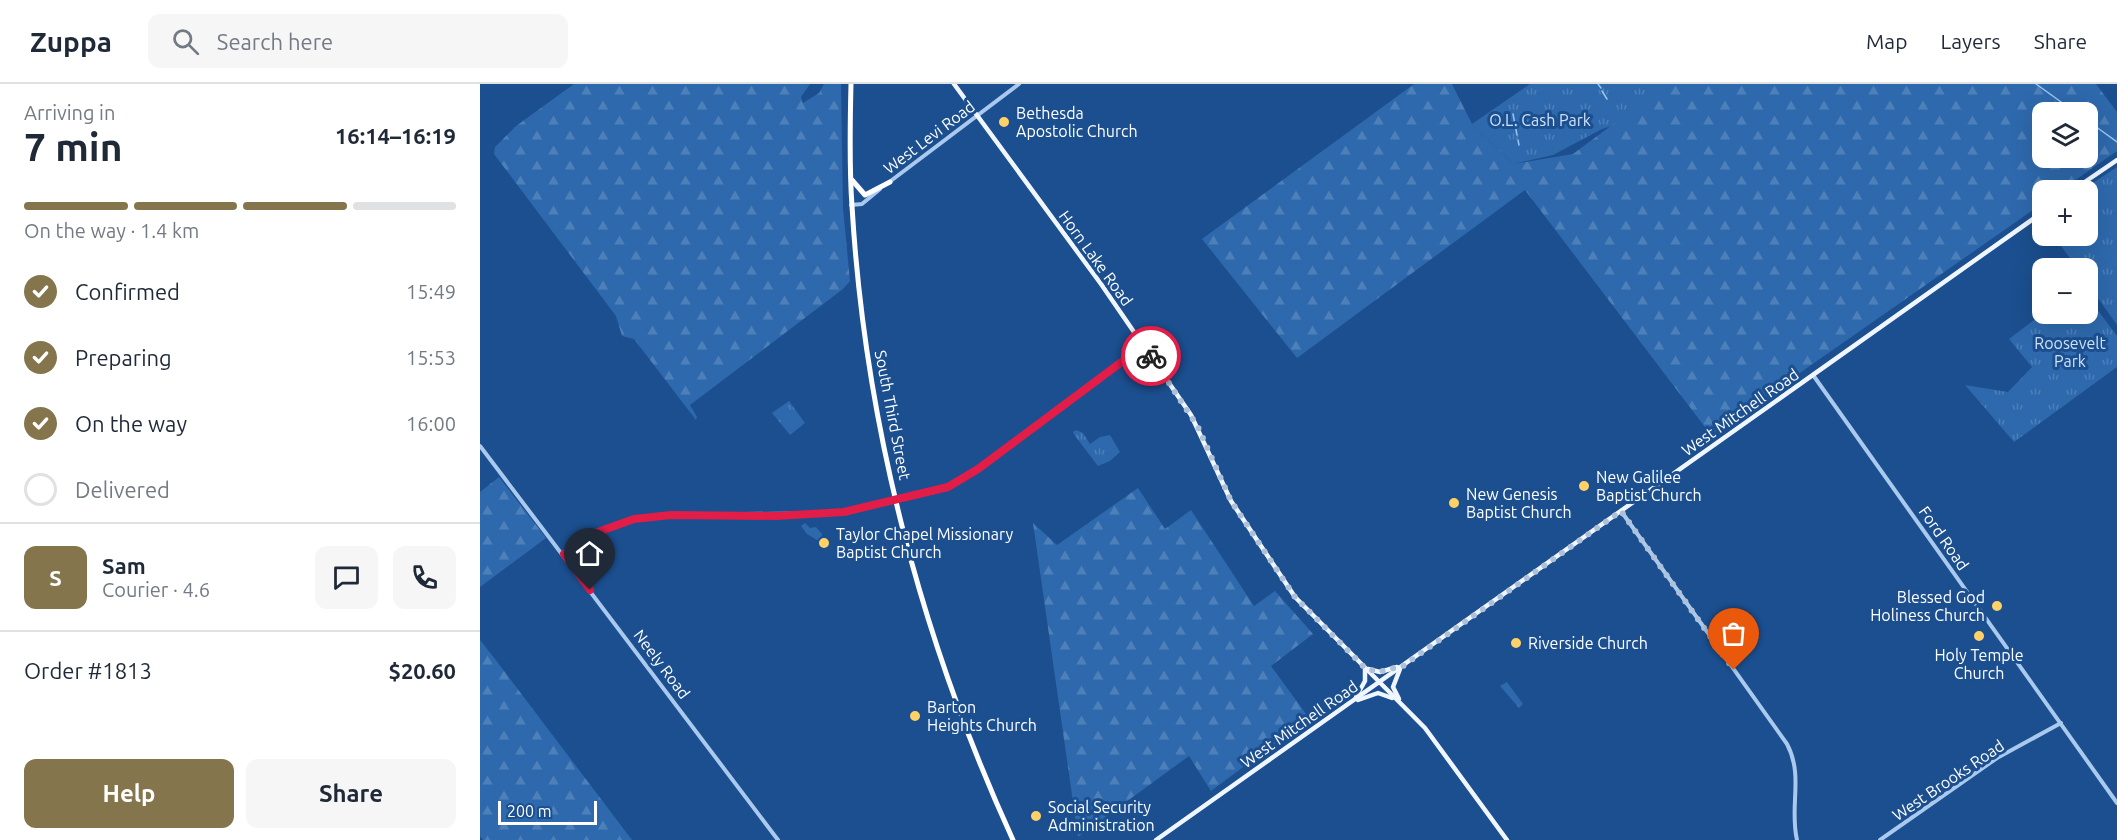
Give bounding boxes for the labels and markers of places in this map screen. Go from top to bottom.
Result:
place label: Bethesda Apostolic Church [1016,104,1138,140]
marker: Bethesda Apostolic Church [997,115,1011,129]
place label: New Galilee Baptist Church [1596,468,1702,504]
marker: New Galilee Baptist Church [1577,479,1591,493]
place label: New Genesis Baptist Church [1466,485,1572,521]
marker: New Genesis Baptist Church [1447,496,1461,510]
place label: Taylor Chapel Missionary Baptist Church [836,525,1013,561]
pin [564,528,615,590]
marker: Taylor Chapel Missionary Baptist Church [817,536,831,550]
place label: Blessed God Holiness Church [1870,588,1985,624]
marker: Blessed God Holiness Church [1990,599,2004,613]
pin [1708,608,1759,670]
marker: Holy Temple Church [1972,629,1986,643]
place label: Riverside Church [1528,634,1648,652]
marker: Riverside Church [1509,636,1523,650]
place label: Holy Temple Church [1934,646,2024,682]
place label: Barton Heights Church [927,698,1037,734]
marker: Barton Heights Church [908,709,922,723]
place label: Social Security Administration [1048,798,1155,834]
marker: Social Security Administration [1029,809,1043,823]

